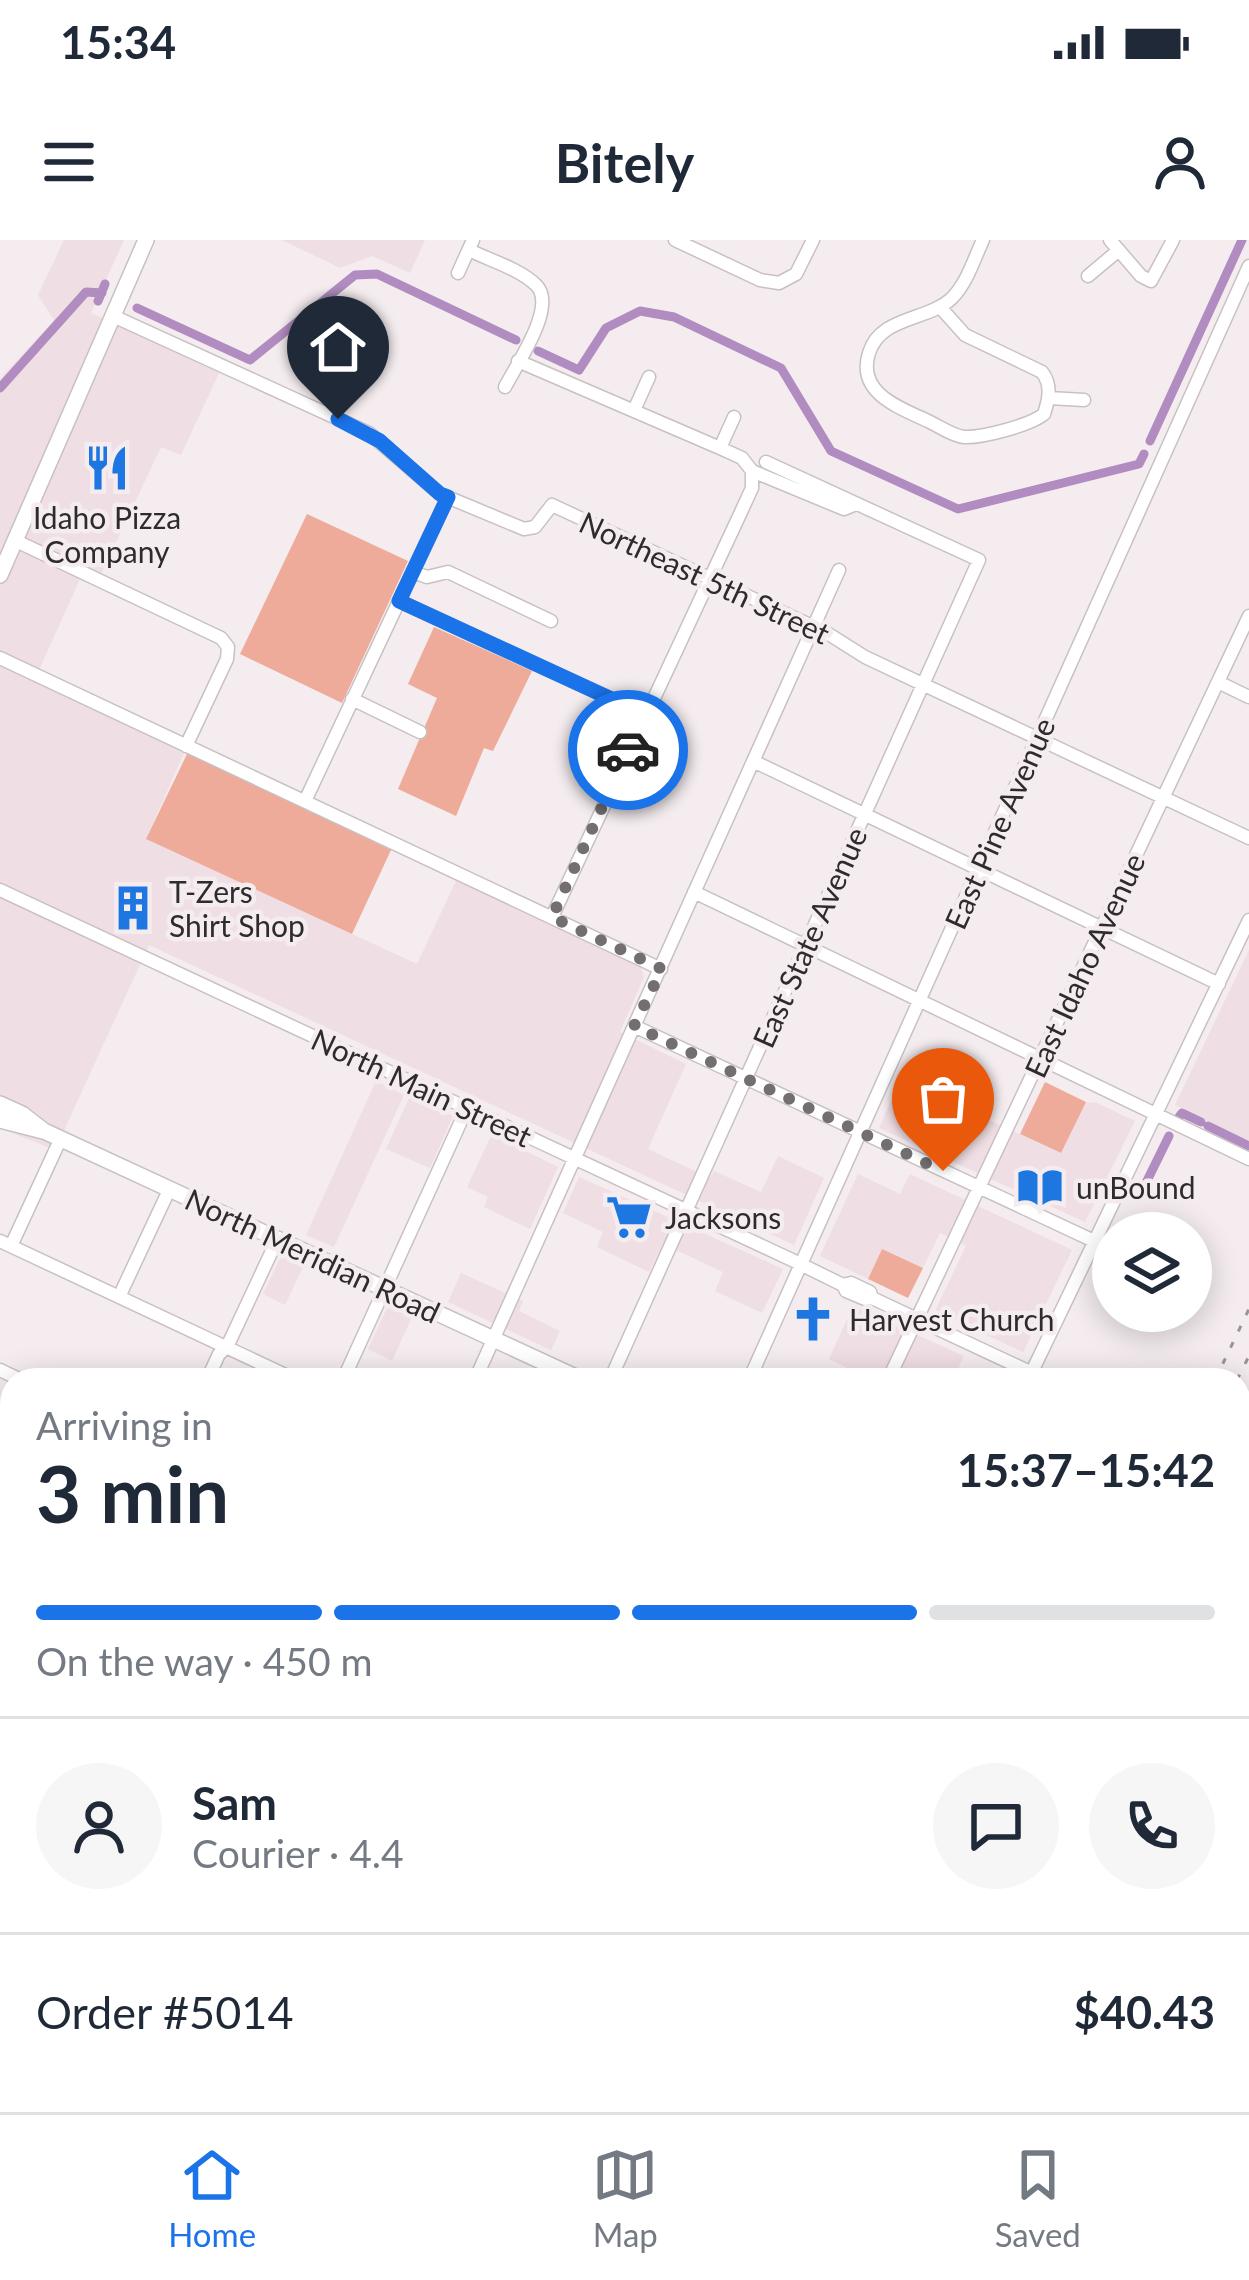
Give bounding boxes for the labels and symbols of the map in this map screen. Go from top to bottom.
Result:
pin [287,296,389,419]
restaurant icon: Idaho Pizza Company [82,443,132,493]
place label: Idaho Pizza Company [33,499,181,569]
street label: Northeast 5th Street [574,503,836,651]
courier [568,690,688,810]
street label: East Pine Avenue [936,712,1062,934]
street label: East State Avenue [744,821,874,1053]
street label: East Idaho Avenue [1016,847,1152,1083]
place label: T-Zers Shirt Shop [169,873,305,943]
building icon: T-Zers Shirt Shop [108,883,158,933]
street label: North Main Street [306,1020,538,1154]
pin [892,1048,994,1171]
library icon: unBound [1015,1162,1065,1212]
place label: unBound [1076,1169,1196,1205]
street label: North Meridian Road [180,1180,446,1330]
supermarket icon: Jacksons [604,1192,654,1242]
place label: Jacksons [665,1199,781,1235]
church icon: Harvest Church [788,1294,838,1344]
place label: Harvest Church [849,1301,1055,1337]

